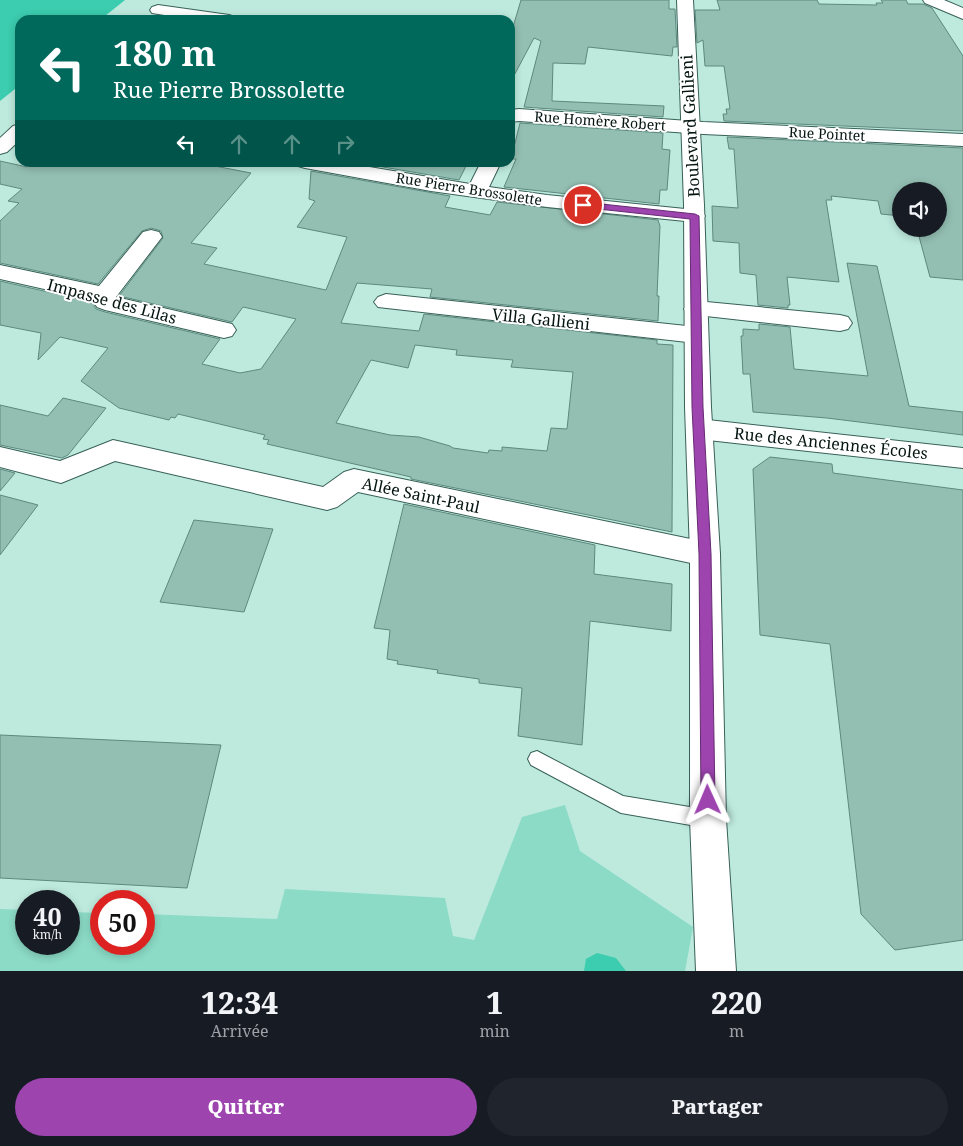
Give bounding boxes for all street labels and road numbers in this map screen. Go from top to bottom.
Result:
street label: Boulevard Gallieni [675,54,705,198]
street label: Rue Homère Robert [534,106,666,135]
street label: Rue Pointet [788,122,866,145]
street label: Rue Pierre Brossolette [395,168,543,209]
street label: Impasse des Lilas [45,273,179,329]
street label: Villa Gallieni [491,303,591,335]
street label: Rue des Anciennes Écoles [733,422,929,464]
street label: Allée Saint-Paul [360,472,482,518]

